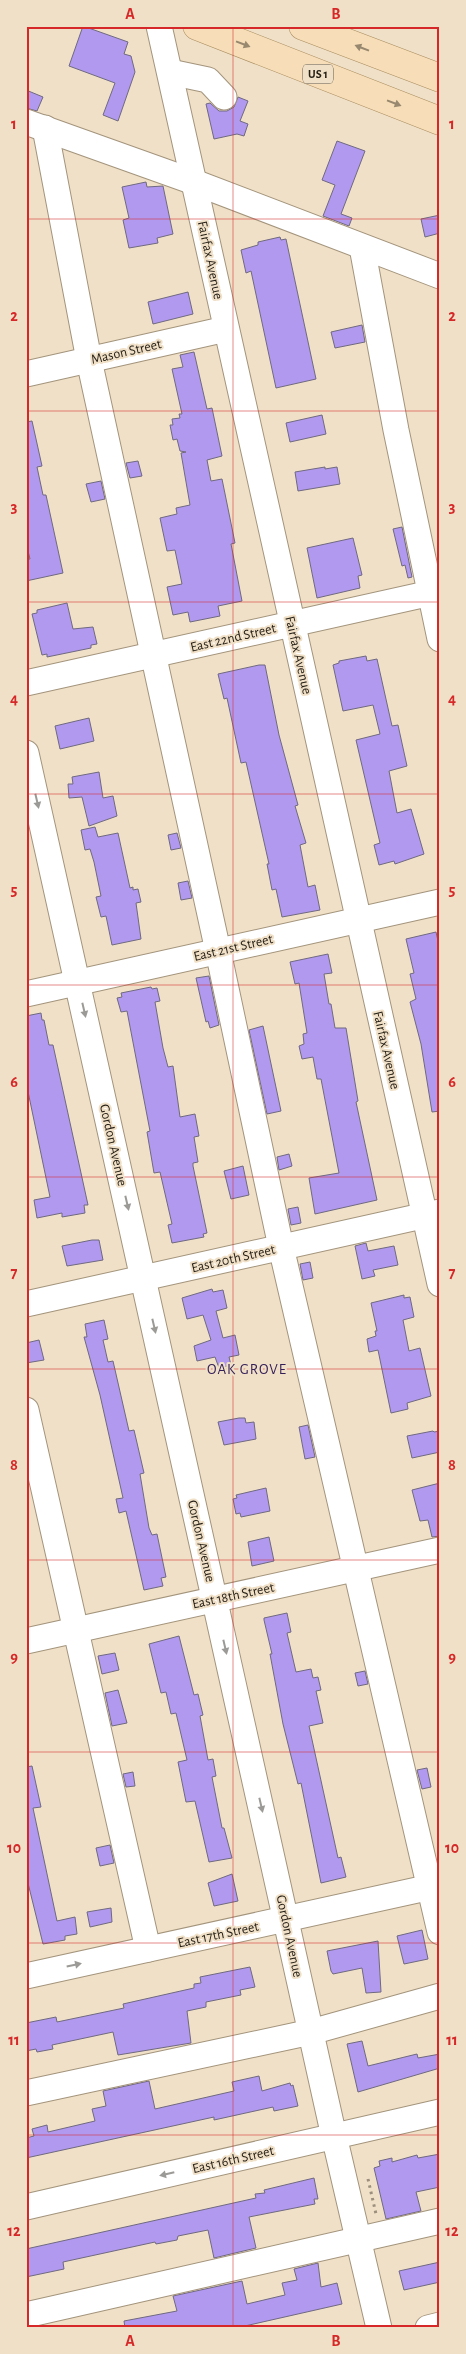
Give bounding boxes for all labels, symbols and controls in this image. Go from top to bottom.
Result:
text: A [125,6,135,22]
text: B [331,6,341,22]
one-way arrow [236,40,251,48]
one-way arrow [354,44,369,51]
road number: US 1 [303,64,333,84]
one-way arrow [387,99,402,107]
text: 1 [11,116,17,132]
text: 1 [449,116,455,132]
street label: Fairfax Avenue [195,220,225,301]
text: 2 [10,308,18,324]
text: 2 [448,308,456,324]
street label: Mason Street [90,337,163,367]
text: 3 [11,499,18,515]
text: 3 [449,499,456,515]
street label: Fairfax Avenue [282,615,314,696]
street label: East 22nd Street [189,621,278,655]
text: 4 [10,691,18,707]
text: 4 [448,691,456,707]
one-way arrow [33,793,41,808]
text: 5 [11,882,18,898]
text: 5 [449,882,456,898]
street label: East 21st Street [192,932,275,964]
one-way arrow [80,1003,88,1018]
street label: Fairfax Avenue [370,1010,402,1091]
text: 6 [10,1074,18,1090]
text: 6 [448,1074,456,1090]
street label: Gordon Avenue [97,1103,129,1188]
one-way arrow [123,1196,131,1211]
street label: East 20th Street [190,1242,277,1275]
text: 7 [11,1265,18,1281]
text: 7 [449,1265,456,1281]
one-way arrow [150,1319,158,1334]
district label: OAK GROVE [207,1362,287,1377]
text: 8 [10,1457,18,1473]
text: 8 [448,1457,456,1473]
street label: Gordon Avenue [185,1499,217,1584]
street label: East 18th Street [191,1580,276,1611]
one-way arrow [221,1639,229,1654]
text: 9 [10,1649,18,1665]
text: 9 [448,1649,456,1665]
one-way arrow [257,1798,265,1813]
text: 10 [7,1840,21,1856]
text: 10 [445,1840,459,1856]
street label: Gordon Avenue [273,1894,305,1979]
street label: East 17th Street [176,1919,261,1950]
one-way arrow [66,1961,82,1969]
text: 11 [8,2032,20,2048]
text: 11 [446,2032,458,2048]
street label: East 16th Street [191,2144,276,2176]
one-way arrow [160,2170,175,2178]
text: 12 [7,2223,21,2239]
text: 12 [445,2223,459,2239]
text: A [125,2333,135,2349]
text: B [331,2333,341,2349]

